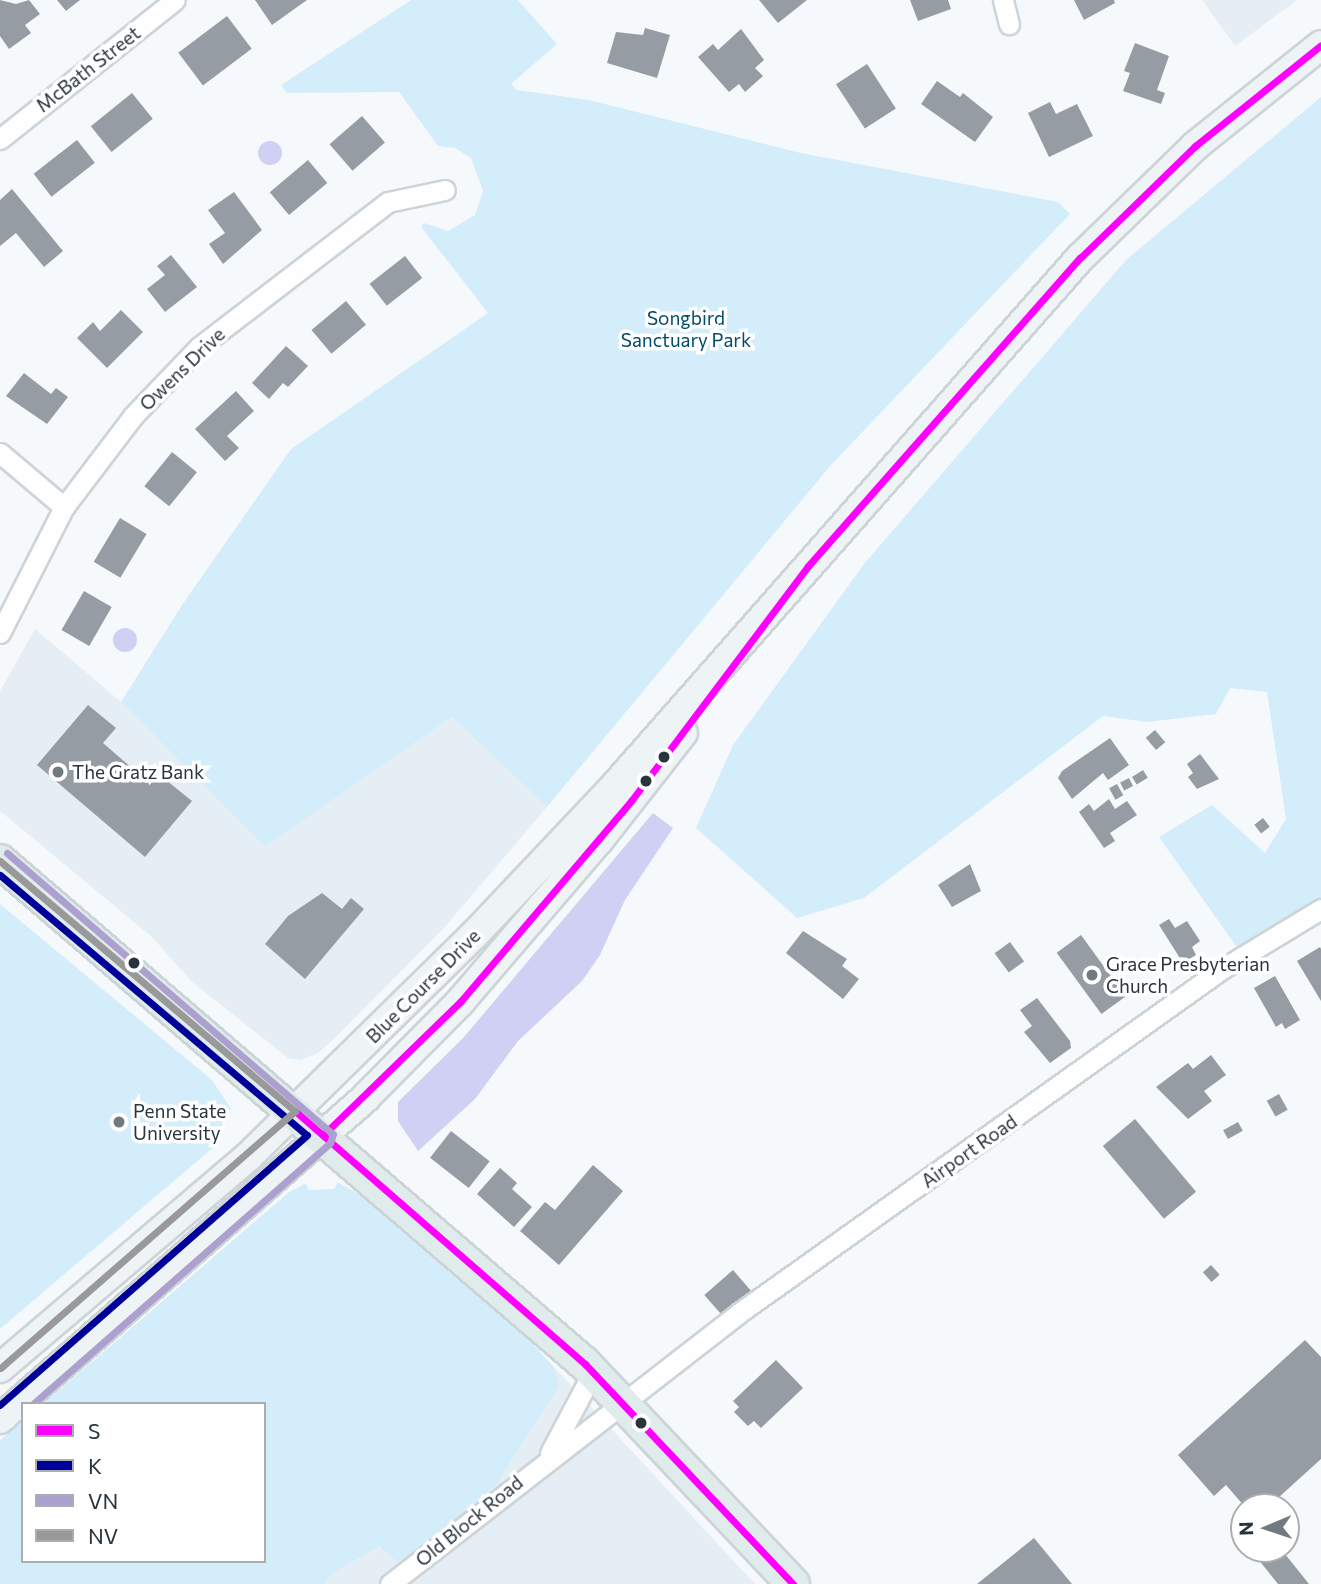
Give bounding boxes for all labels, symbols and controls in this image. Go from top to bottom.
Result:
street label: McBath Street [31,21,145,117]
park label: Songbird Sanctuary Park [621,307,751,351]
street label: Owens Drive [135,323,229,415]
unlabelled marker [657,750,671,764]
place label: The Gratz Bank [72,761,204,783]
marker: The Gratz Bank [50,764,66,780]
unlabelled marker [639,774,653,788]
street label: Blue Course Drive [361,924,485,1048]
place label: Grace Presbyterian Church [1106,953,1270,997]
unlabelled marker [127,956,141,970]
marker: Grace Presbyterian Church [1084,967,1100,983]
place label: Penn State University [133,1100,226,1144]
street label: Airport Road [917,1110,1021,1192]
marker: Penn State University [111,1114,127,1130]
legend [21,1402,266,1563]
unlabelled marker [634,1416,648,1430]
text: S [88,1418,100,1443]
text: K [88,1453,102,1478]
street label: Old Block Road [411,1471,527,1571]
text: VN [88,1488,118,1513]
north arrow [1230,1493,1300,1563]
text: N [1234,1521,1257,1536]
text: NV [88,1523,118,1548]

